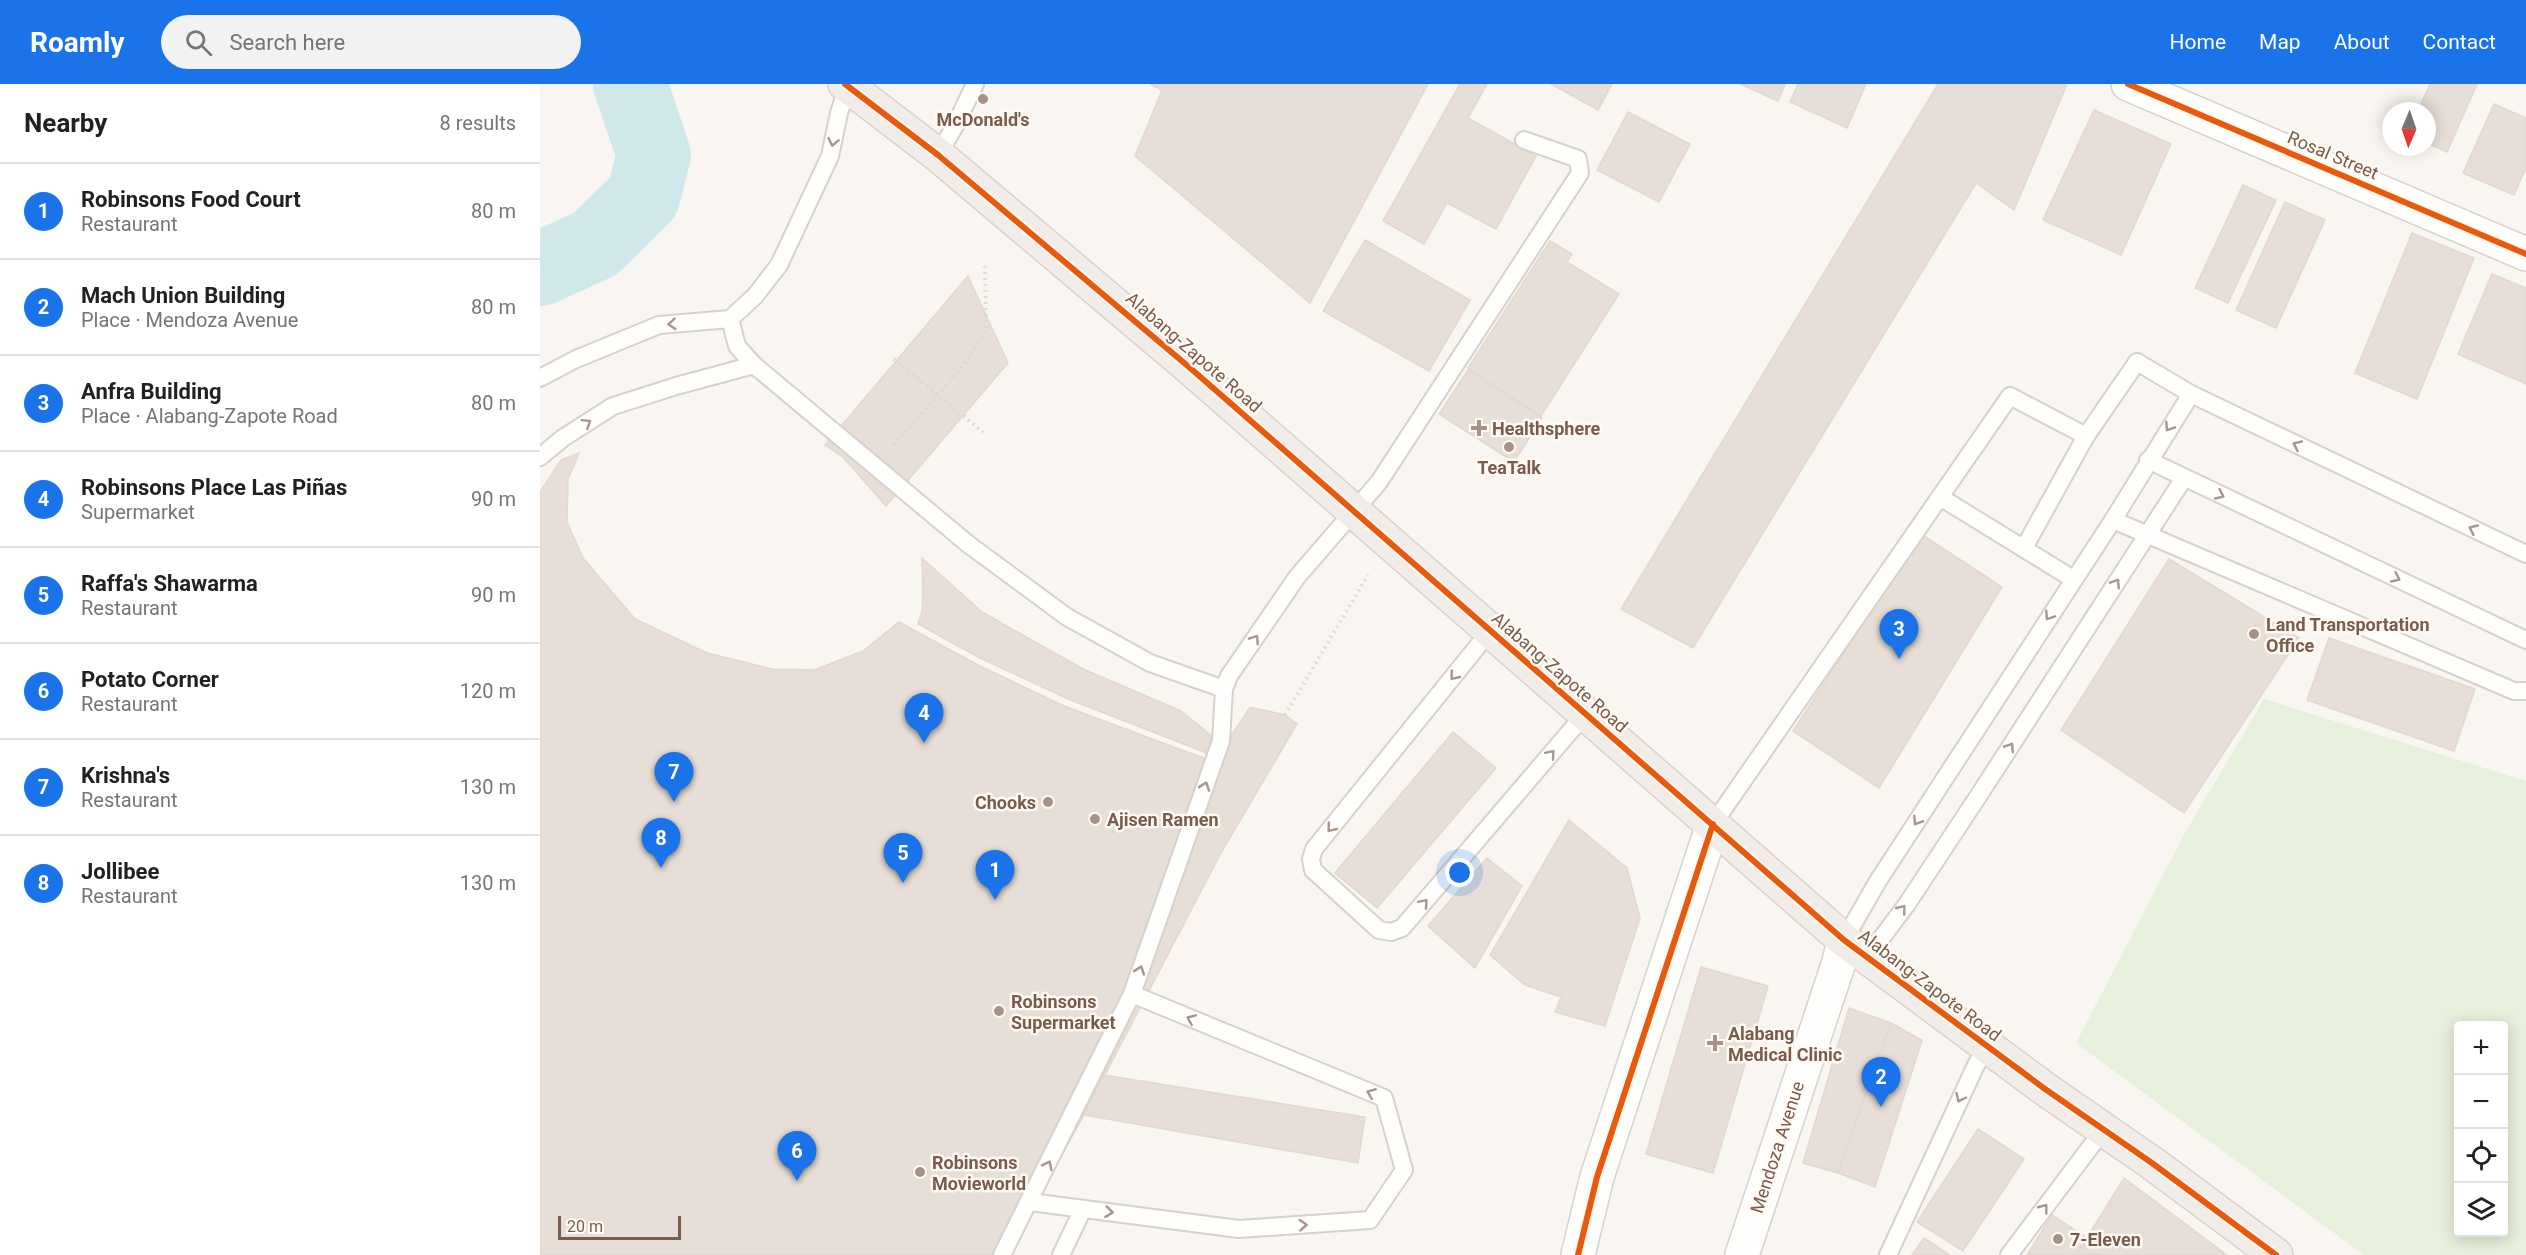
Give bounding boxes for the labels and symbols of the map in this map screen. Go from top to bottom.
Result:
marker: McDonald's [976,92,990,106]
north arrow [2382,102,2436,156]
place label: McDonald's [937,109,1030,130]
street label: Rosal Street [2284,126,2382,184]
one-way arrow [827,137,840,147]
street label: Alabang-Zapote Road [1122,287,1266,417]
one-way arrow [667,317,676,330]
one-way arrow [581,418,591,430]
place label: Healthsphere [1492,418,1601,439]
marker: Healthsphere [1470,419,1488,437]
one-way arrow [2165,421,2177,431]
marker: TeaTalk [1502,440,1516,454]
one-way arrow [2293,441,2304,453]
place label: TeaTalk [1477,457,1541,478]
one-way arrow [2213,487,2224,499]
one-way arrow [2469,525,2480,537]
one-way arrow [2390,571,2401,583]
one-way arrow [2109,579,2120,590]
street label: Alabang-Zapote Road [1488,607,1632,737]
pin: 3 [1880,610,1918,659]
one-way arrow [2045,610,2057,620]
place label: Land Transportation Office [2266,614,2430,656]
marker: Land Transportation Office [2247,627,2261,641]
one-way arrow [1248,635,1259,646]
one-way arrow [1450,670,1461,681]
pin: 4 [904,694,944,743]
one-way arrow [2003,742,2014,753]
one-way arrow [1543,750,1554,761]
pin: 7 [654,752,694,802]
one-way arrow [1197,781,1210,792]
place label: Chooks [975,792,1036,813]
marker: Chooks [1041,795,1055,809]
place label: Ajisen Ramen [1107,809,1219,830]
marker: Ajisen Ramen [1088,812,1102,826]
one-way arrow [1913,814,1924,825]
pin: 8 [642,818,680,868]
one-way arrow [1328,821,1339,832]
pin: 5 [884,834,922,883]
pin: 1 [976,850,1014,900]
your location [1445,858,1474,887]
one-way arrow [1417,899,1428,910]
one-way arrow [1895,905,1906,916]
street label: Alabang-Zapote Road [1855,925,2005,1045]
one-way arrow [1133,965,1146,976]
place label: Robinsons Supermarket [1011,991,1116,1033]
marker: Robinsons Supermarket [992,1004,1006,1018]
one-way arrow [1186,1014,1197,1026]
place label: Alabang Medical Clinic [1728,1023,1842,1065]
marker: Alabang Medical Clinic [1706,1034,1724,1052]
pin: 2 [1862,1058,1900,1107]
street label: Mendoza Avenue [1746,1078,1808,1216]
one-way arrow [1366,1088,1377,1100]
one-way arrow [1956,1091,1968,1102]
pin: 6 [778,1132,816,1181]
place label: Robinsons Movieworld [932,1152,1026,1194]
one-way arrow [1041,1161,1052,1172]
marker: Robinsons Movieworld [913,1165,927,1179]
one-way arrow [2037,1204,2048,1215]
one-way arrow [1104,1206,1113,1218]
scale bar [558,1213,681,1240]
one-way arrow [1298,1218,1307,1231]
place label: 7-Eleven [2070,1229,2141,1250]
marker: 7-Eleven [2051,1232,2065,1246]

